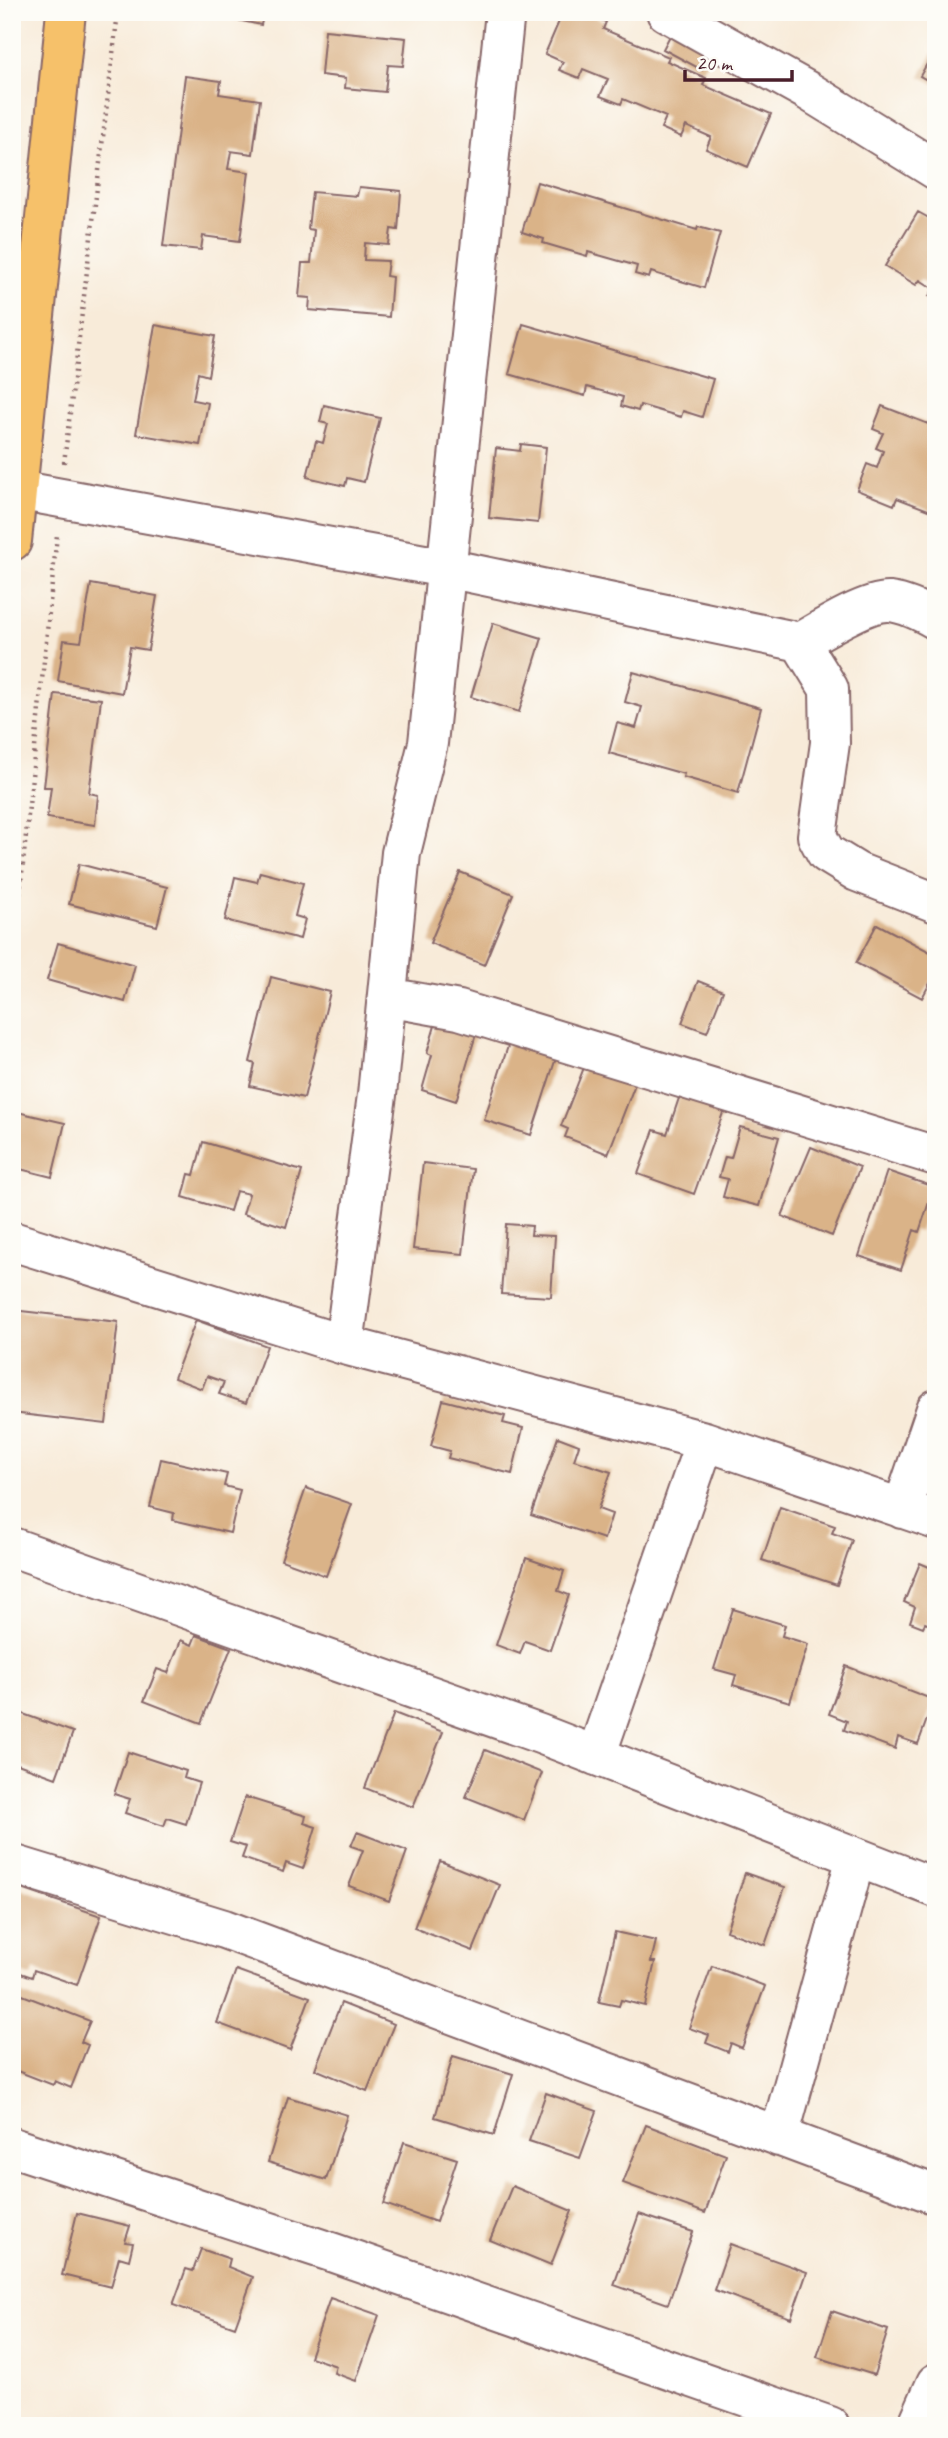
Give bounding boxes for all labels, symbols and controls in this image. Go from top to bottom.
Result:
scale bar [685,38,792,82]
text: 20 m [696,50,734,76]

